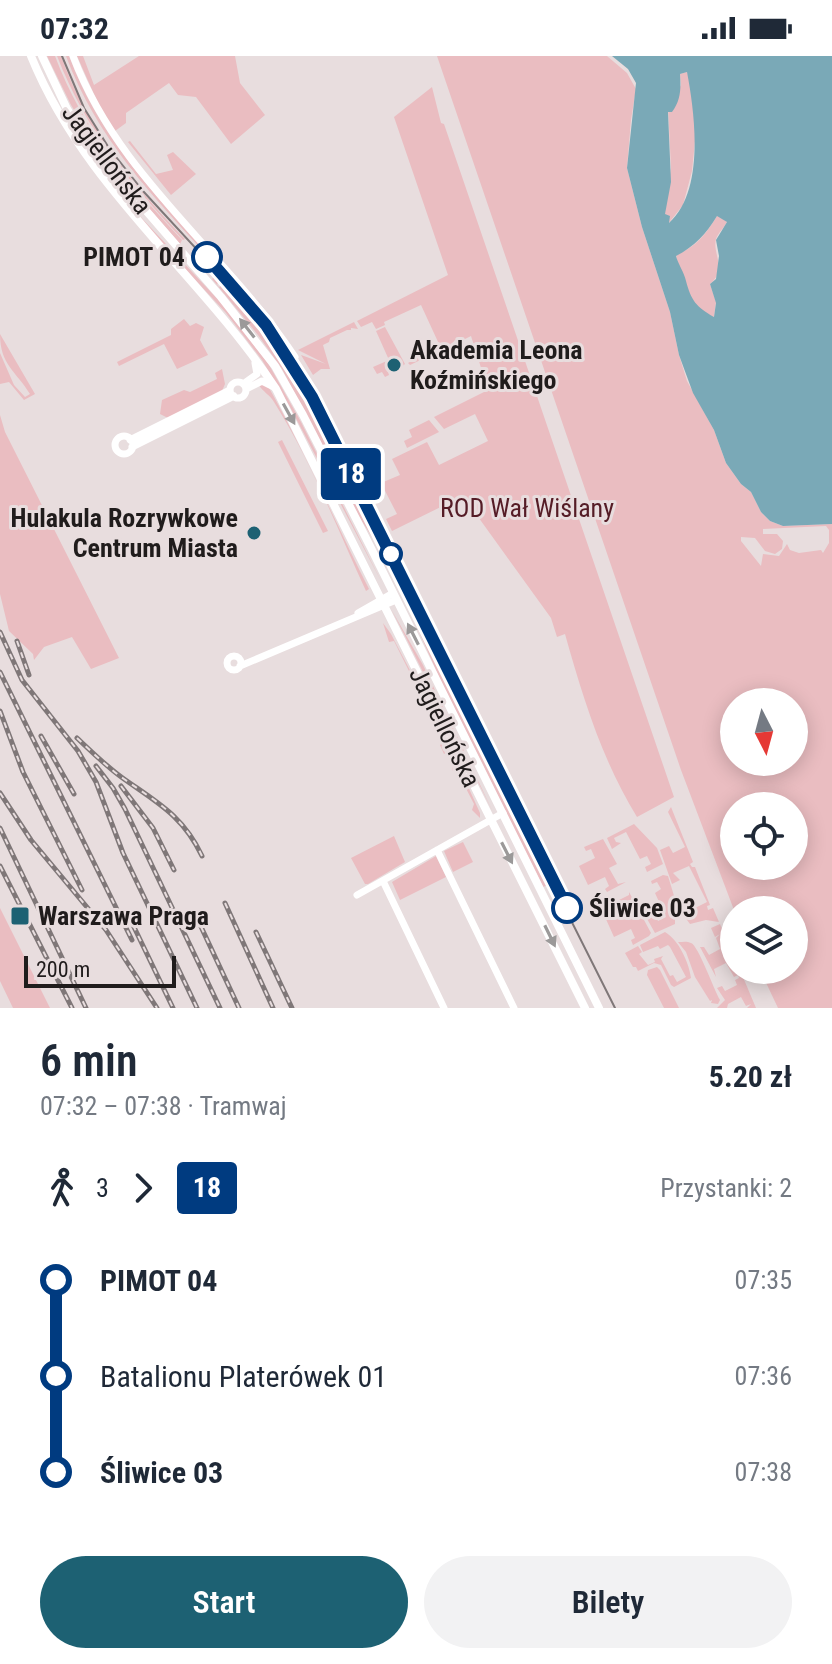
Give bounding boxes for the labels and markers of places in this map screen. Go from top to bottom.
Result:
place label: PIMOT 04 [83,242,185,272]
marker: PIMOT 04 [192,242,222,272]
place label: Akademia Leona Koźmińskiego [410,335,582,395]
marker: Akademia Leona Koźmińskiego [385,356,403,374]
place label: Hulakula Rozrywkowe Centrum Miasta [10,503,238,563]
marker: Hulakula Rozrywkowe Centrum Miasta [245,524,263,542]
unlabelled marker [380,543,402,565]
marker: Śliwice 03 [552,893,582,923]
place label: Śliwice 03 [589,893,696,923]
place label: Warszawa Praga [38,901,209,931]
marker: Warszawa Praga [9,905,31,927]

